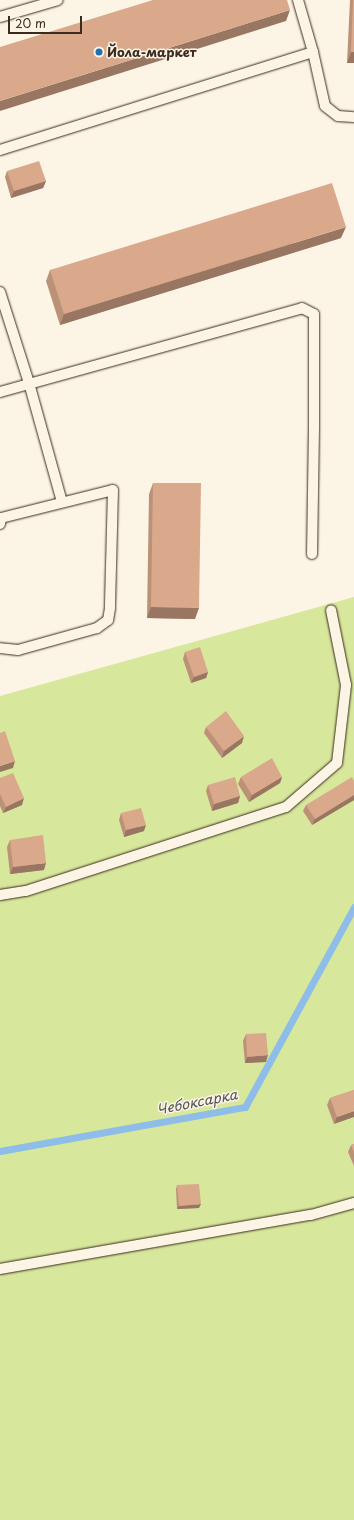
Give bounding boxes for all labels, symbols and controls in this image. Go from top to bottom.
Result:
scale bar [10,8,84,34]
text: 20 m [15,14,46,32]
place label: Йола-маркет [107,44,197,60]
marker: Йола-маркет [94,47,104,57]
water label: Чебоксарка [155,1086,239,1118]

